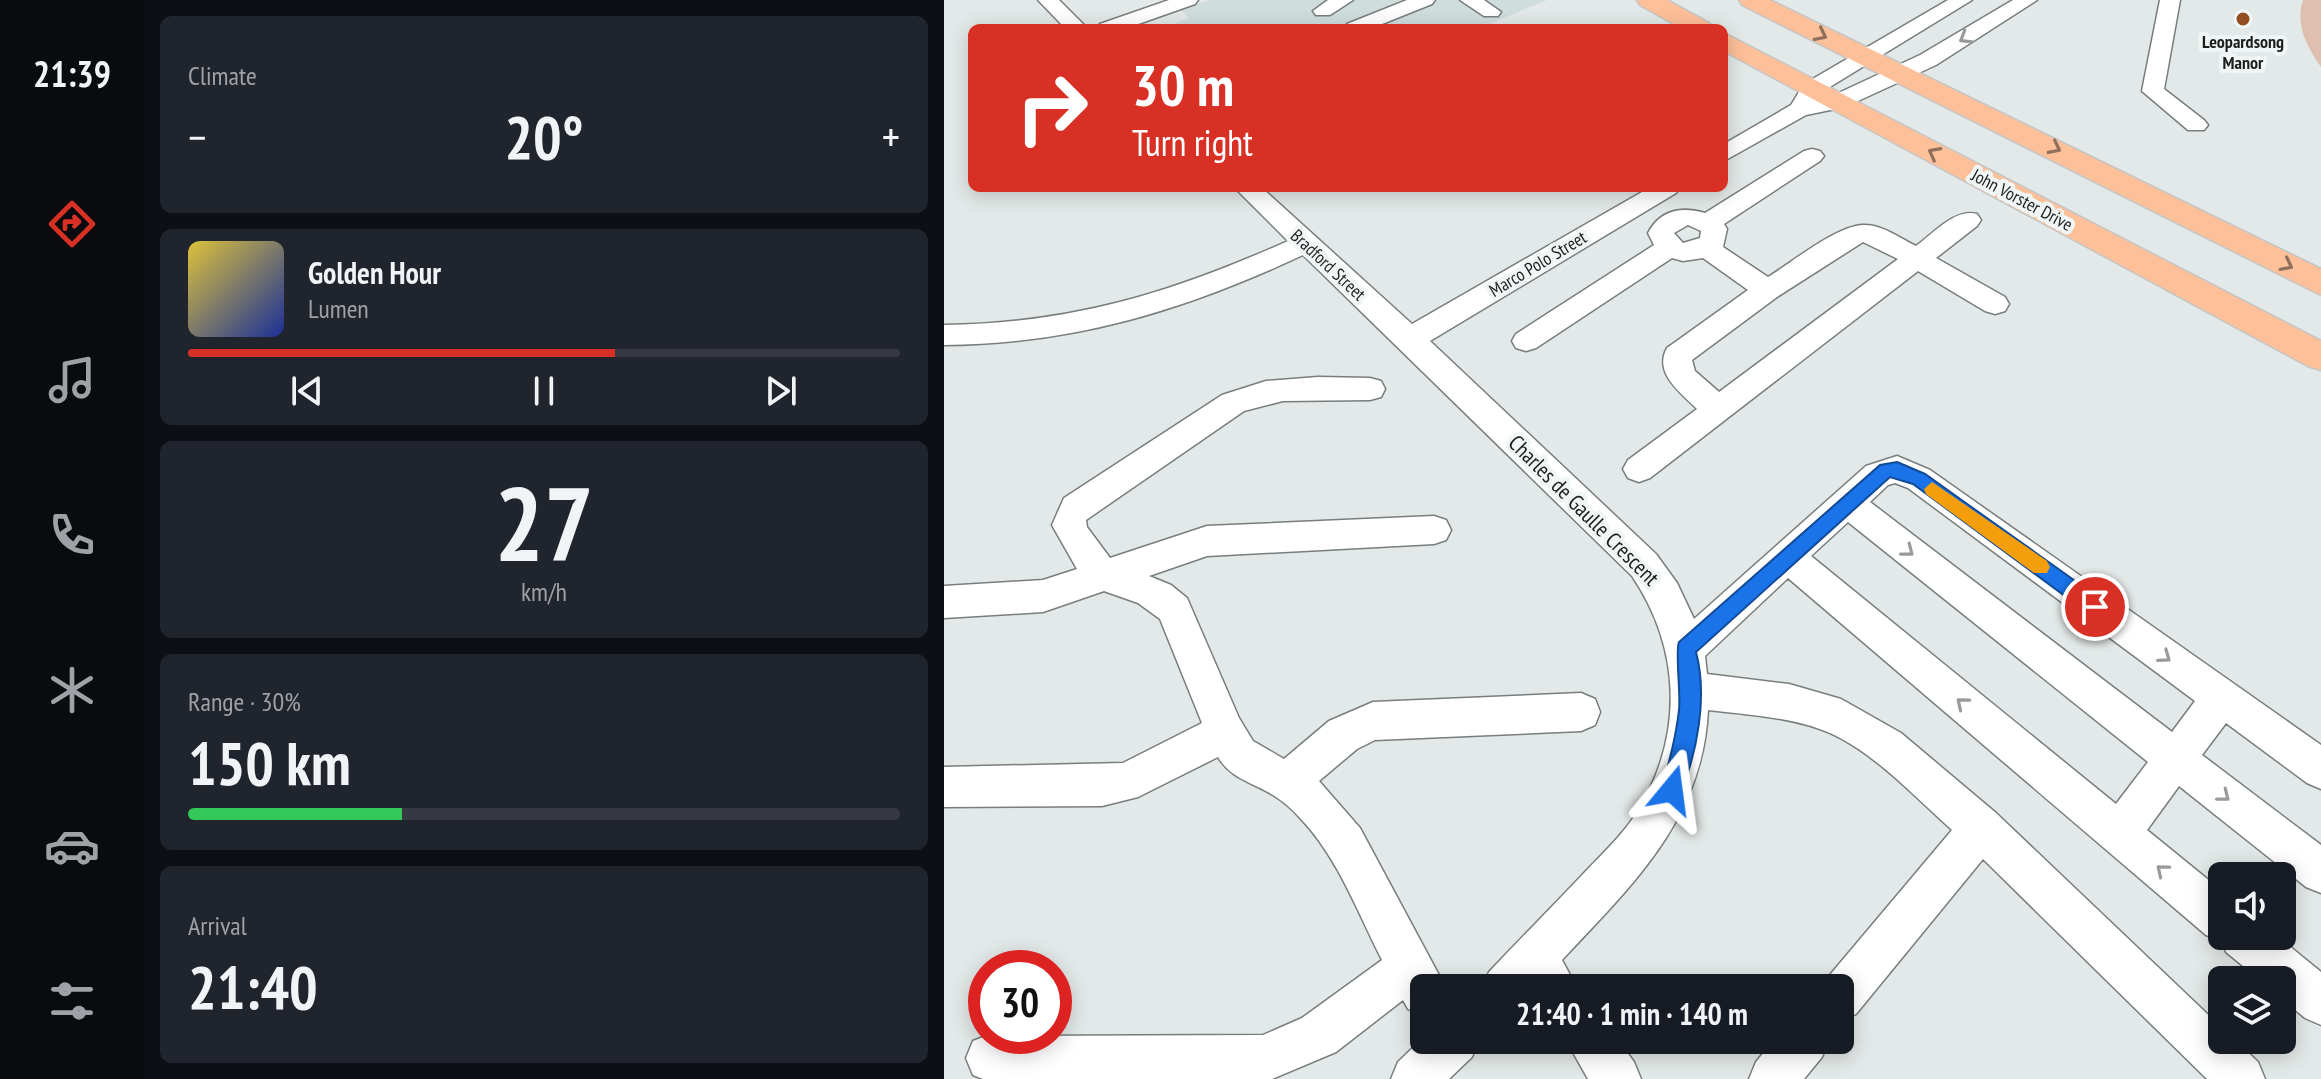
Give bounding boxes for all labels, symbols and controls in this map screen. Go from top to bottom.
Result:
marker: Leopardsong Manor [2234,10,2252,28]
one-way arrow [1812,25,1827,41]
one-way arrow [1959,28,1974,44]
place label: Leopardsong Manor [2202,30,2284,74]
text: 30 m [1132,49,1234,121]
text: 21:39 [33,50,111,97]
icon: right [1000,56,1104,160]
text: Climate [188,59,257,92]
text: 20° [504,98,584,176]
text: − [188,108,206,165]
text: + [882,108,900,165]
text: Turn right [1132,119,1253,166]
one-way arrow [2046,139,2061,154]
one-way arrow [1928,148,1943,163]
street label: John Vorster Drive [1967,163,2077,236]
icon: directions [44,196,100,252]
street label: Bradford Street [1286,224,1371,305]
street label: Marco Polo Street [1485,225,1591,302]
text: Golden Hour [308,253,441,292]
one-way arrow [2278,256,2293,271]
text: Lumen [308,292,369,325]
icon: music [44,352,100,408]
icon: previous [285,369,329,413]
icon: pause [522,369,566,413]
icon: next [759,369,803,413]
street label: Charles de Gaulle Crescent [1503,429,1665,591]
text: 27 [494,455,594,590]
icon: phone [44,507,100,563]
one-way arrow [1899,541,1914,555]
pin [2061,573,2129,641]
text: km/h [521,575,567,608]
icon: arrive [2073,585,2117,629]
one-way arrow [2156,647,2170,662]
icon: climate [44,662,100,718]
text: Range · 30% [188,685,301,718]
one-way arrow [1957,698,1972,713]
text: 150 km [188,724,351,802]
position arrow [1630,748,1714,832]
one-way arrow [2215,787,2230,801]
icon: car [44,818,100,874]
map controls [2208,862,2296,1054]
button: sound [2208,862,2296,950]
one-way arrow [2157,865,2171,880]
text: Arrival [188,909,247,942]
text: 21:40 [188,948,318,1026]
speed limit sign: 30 [968,950,1072,1054]
button: layers [2208,966,2296,1054]
icon: filters [44,973,100,1029]
text: 21:40 · 1 min · 140 m [1516,994,1748,1033]

